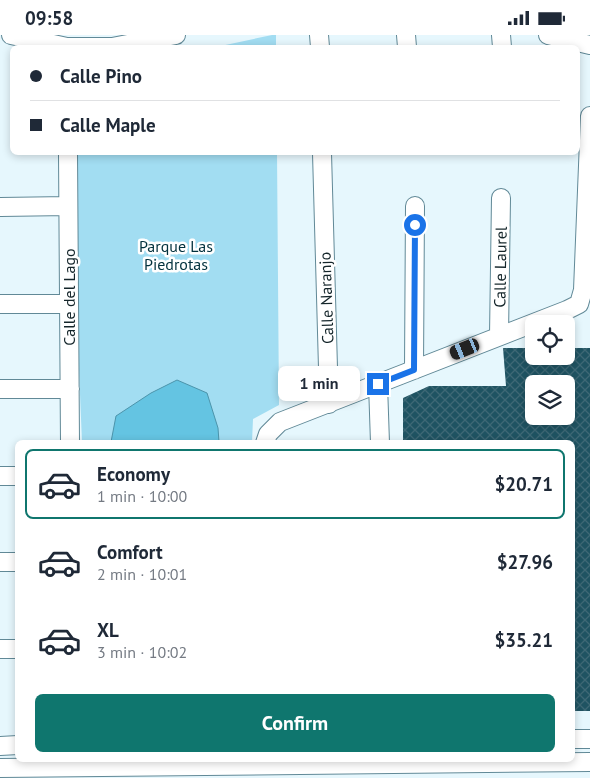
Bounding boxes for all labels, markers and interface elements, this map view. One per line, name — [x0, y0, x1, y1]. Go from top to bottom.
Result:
text: 09:58 — [25, 6, 73, 30]
text: Calle Pino — [60, 64, 142, 88]
text: Calle Maple — [60, 113, 156, 137]
route start — [404, 214, 426, 236]
street label: Calle Laurel — [489, 226, 511, 308]
park label: Parque Las Piedrotas — [139, 236, 213, 274]
street label: Calle del Lago — [59, 248, 79, 346]
street label: Calle Naranjo — [314, 252, 338, 344]
map controls — [525, 315, 575, 425]
button: locate — [525, 315, 575, 365]
car — [448, 336, 481, 362]
callout: 1 min — [278, 367, 360, 401]
text: 1 min — [299, 373, 339, 393]
route end — [367, 373, 389, 395]
button: layers — [525, 375, 575, 425]
icon: car — [37, 462, 82, 507]
text: Economy — [97, 462, 170, 486]
text: $20.71 — [494, 472, 553, 496]
text: 1 min · 10:00 — [97, 486, 187, 506]
icon: car — [37, 540, 82, 585]
text: Comfort — [97, 540, 163, 564]
text: $27.96 — [497, 550, 553, 574]
text: 2 min · 10:01 — [97, 564, 187, 584]
icon: car — [37, 618, 82, 663]
text: XL — [97, 618, 119, 642]
text: $35.21 — [494, 628, 553, 652]
text: 3 min · 10:02 — [97, 642, 187, 662]
button: Confirm — [35, 694, 555, 752]

